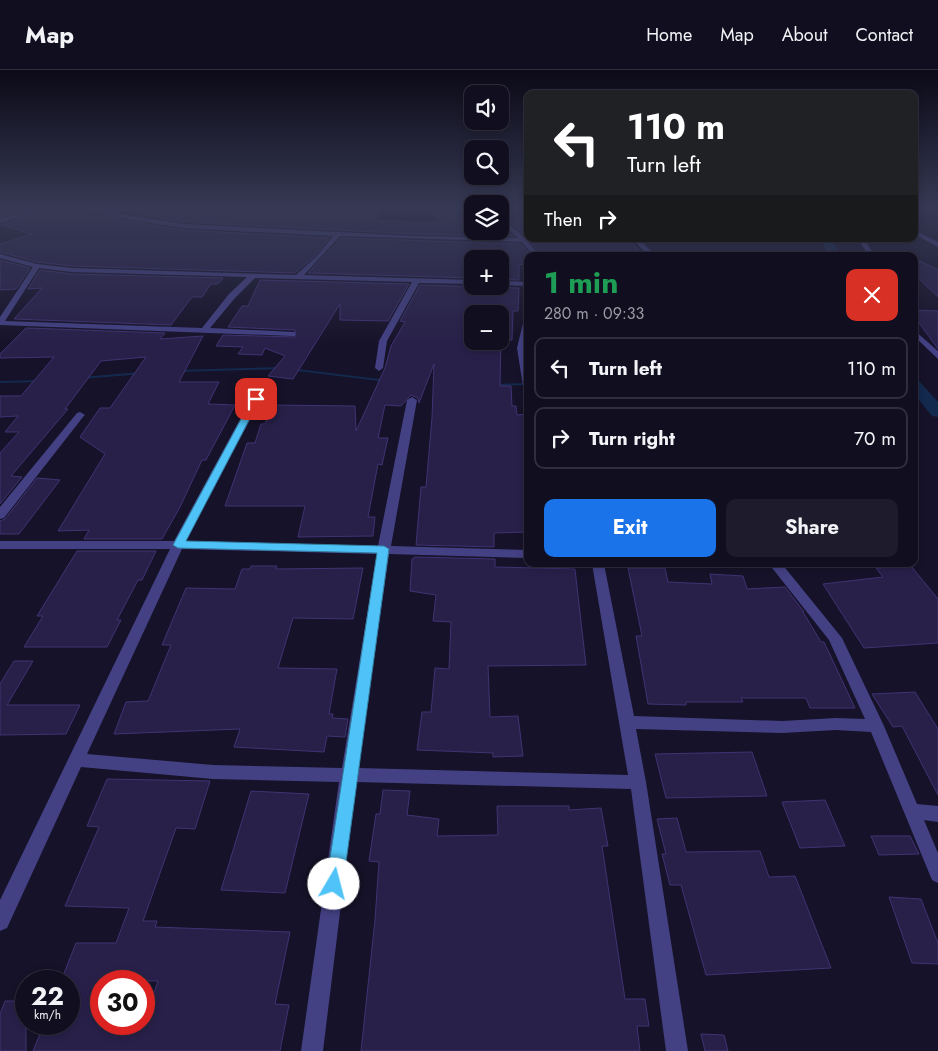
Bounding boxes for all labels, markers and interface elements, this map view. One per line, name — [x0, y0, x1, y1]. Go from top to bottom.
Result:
text: Map — [25, 17, 74, 52]
text: Home — [646, 22, 692, 48]
text: Map — [720, 22, 754, 48]
text: About — [782, 22, 827, 48]
text: Contact — [855, 22, 913, 48]
map controls — [464, 85, 509, 350]
button: sound — [464, 85, 509, 130]
text: 110 m — [627, 102, 725, 152]
icon: left — [544, 110, 609, 175]
button: search — [464, 140, 509, 185]
text: Turn left — [627, 148, 701, 180]
button: layers — [464, 195, 509, 240]
icon: right — [593, 205, 621, 233]
text: Then — [544, 206, 583, 233]
button: + — [464, 250, 509, 295]
text: 1 min — [544, 261, 618, 304]
button: close — [846, 269, 898, 321]
text: 280 m · 09:33 — [544, 302, 644, 325]
button: − — [464, 305, 509, 350]
icon: left — [546, 354, 574, 382]
text: Turn left — [589, 355, 662, 382]
text: 110 m — [847, 355, 896, 382]
pin — [235, 378, 277, 420]
icon: arrive — [242, 385, 270, 413]
icon: right — [546, 424, 574, 452]
text: Turn right — [589, 425, 675, 452]
text: 70 m — [854, 425, 896, 452]
button: Exit — [544, 499, 716, 557]
button: Share — [726, 499, 898, 557]
position arrow — [307, 857, 359, 909]
speed limit sign: 30 — [90, 970, 155, 1035]
text: 22 — [31, 978, 64, 1014]
text: km/h — [34, 1006, 61, 1024]

